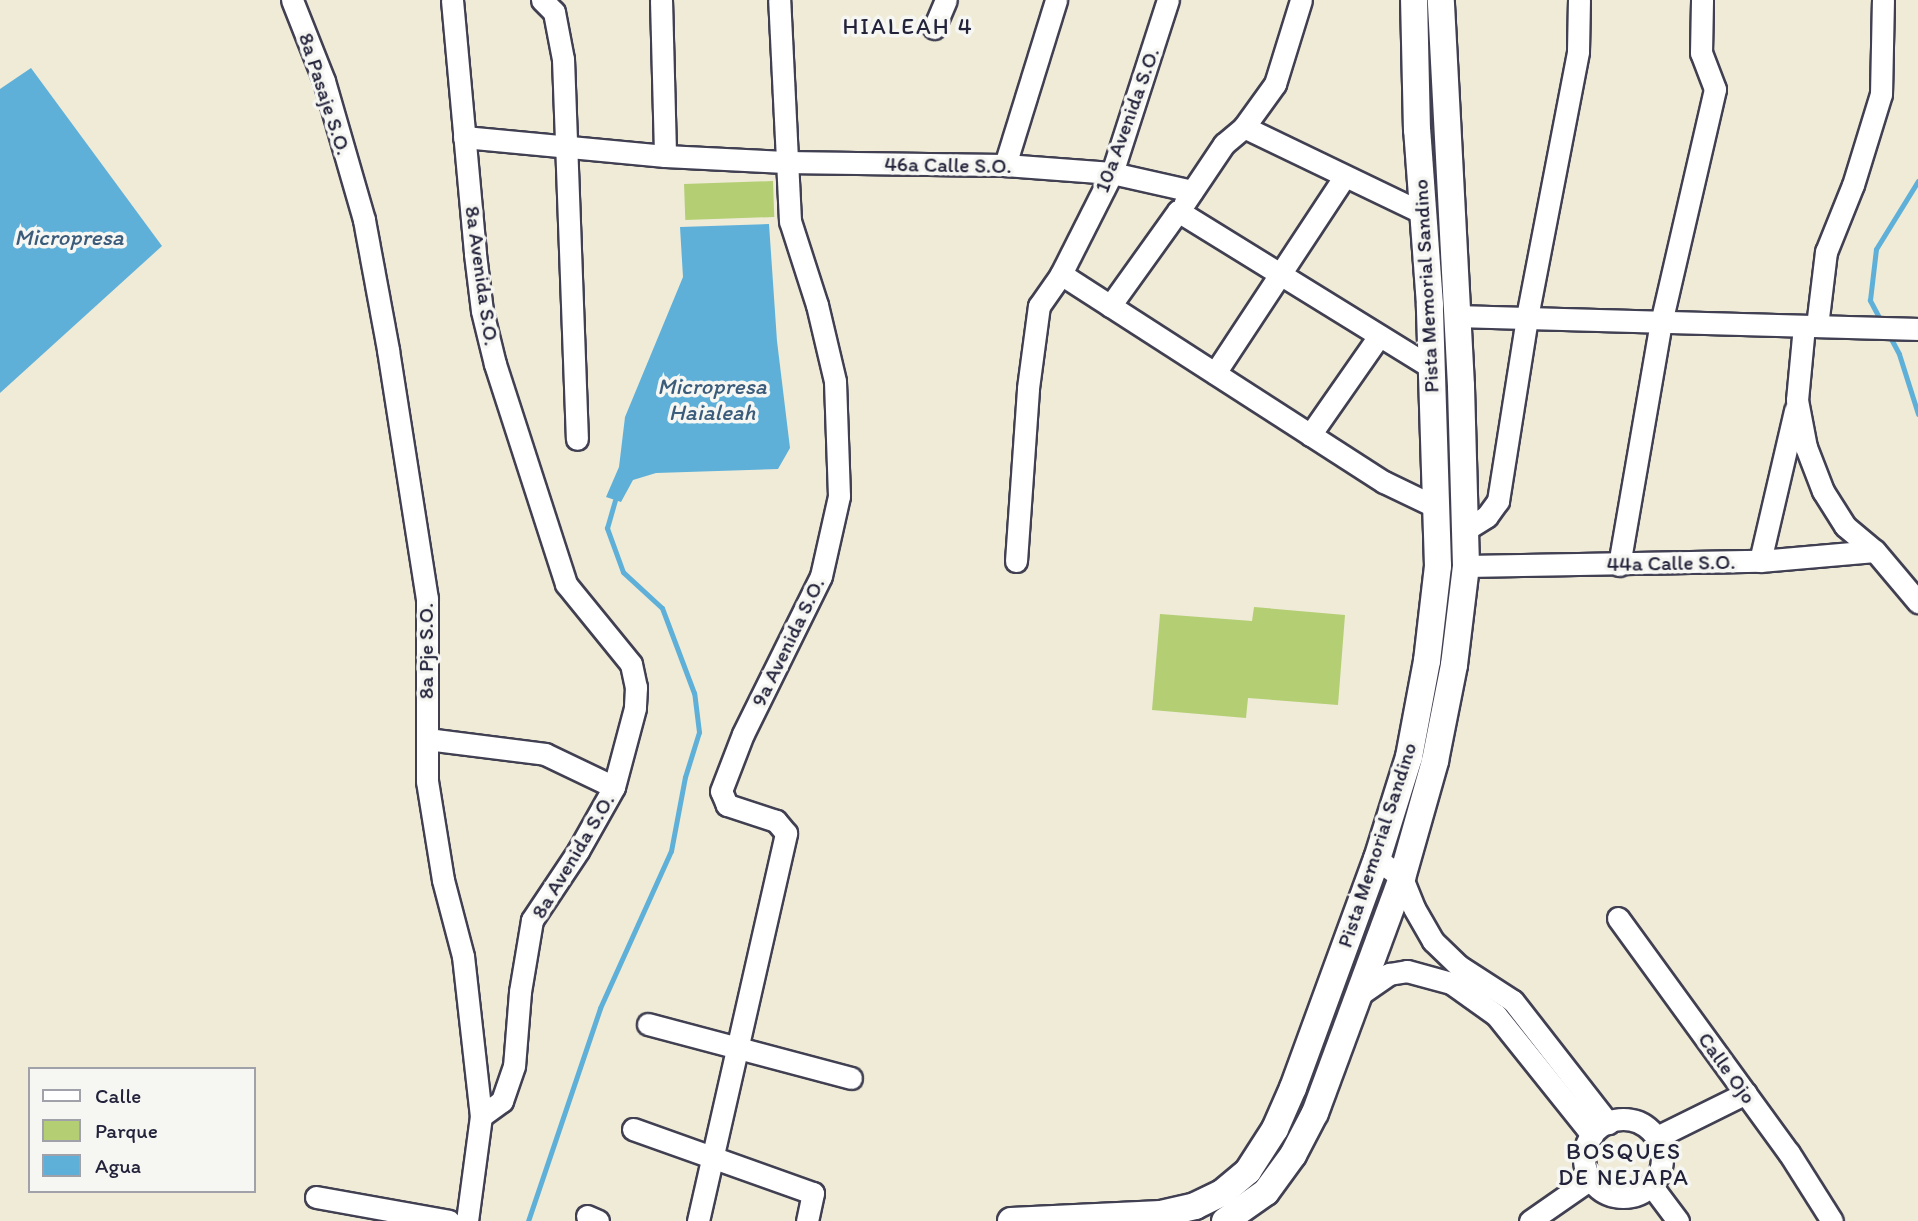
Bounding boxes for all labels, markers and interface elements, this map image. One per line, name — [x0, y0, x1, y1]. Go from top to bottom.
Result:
district label: HIALEAH 4 — [844, 12, 972, 40]
street label: 8a Pasaje S.O. — [293, 30, 357, 158]
street label: 10a Avenida S.O. — [1089, 44, 1165, 196]
street label: 46a Calle S.O. — [884, 151, 1012, 179]
street label: Pista Memorial Sandino — [1408, 179, 1444, 393]
street label: 8a Avenida S.O. — [460, 204, 504, 348]
water label: Micropresa — [14, 223, 124, 251]
water label: Micropresa Haialeah — [657, 372, 767, 426]
street label: 44a Calle S.O. — [1606, 549, 1736, 577]
street label: 9a Avenida S.O. — [746, 573, 830, 711]
street label: 8a Pje S.O. — [413, 603, 439, 699]
street label: Pista Memorial Sandino — [1332, 740, 1422, 950]
street label: 8a Avenida S.O. — [526, 789, 620, 923]
street label: Calle Ojo — [1693, 1027, 1761, 1109]
legend — [28, 1067, 256, 1193]
text: Calle — [95, 1083, 141, 1108]
text: Parque — [95, 1118, 158, 1143]
district label: BOSQUES DE NEJAPA — [1559, 1137, 1689, 1191]
text: Agua — [95, 1153, 141, 1178]

